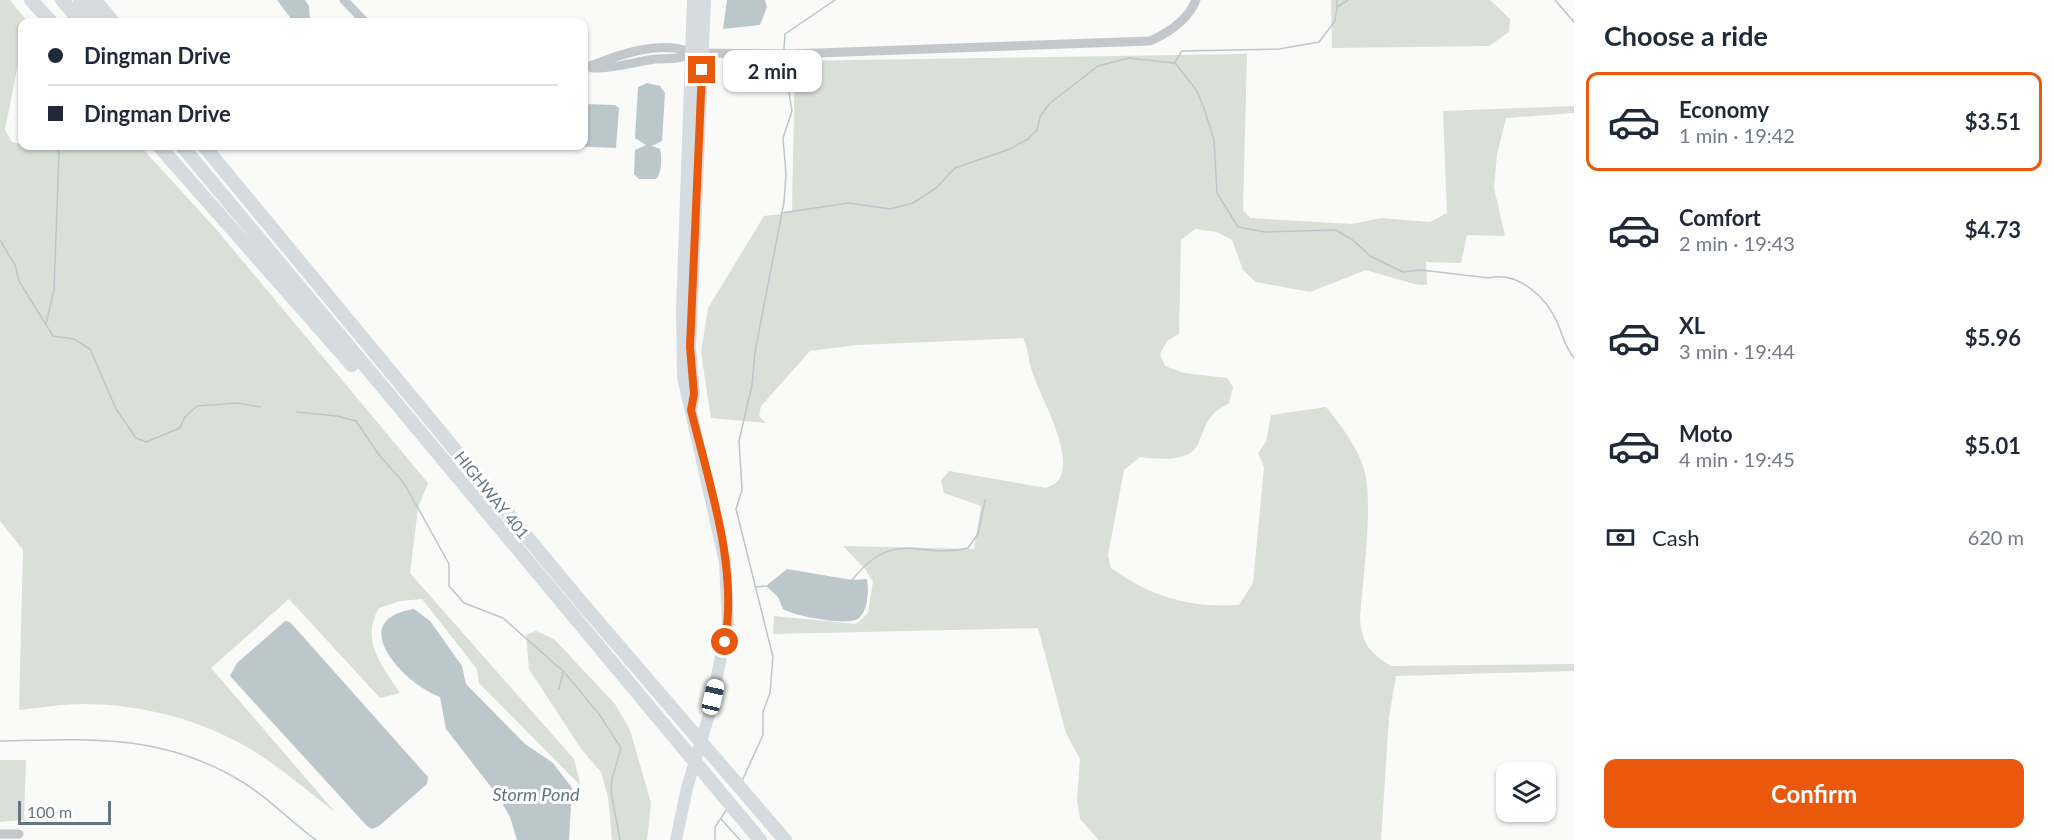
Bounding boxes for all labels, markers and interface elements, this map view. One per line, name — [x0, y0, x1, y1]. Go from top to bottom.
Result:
text: Choose a ride — [1604, 19, 1768, 52]
text: Dingman Drive — [84, 42, 231, 69]
callout: 2 min — [723, 49, 822, 91]
route end — [688, 56, 715, 83]
text: 2 min — [748, 59, 797, 83]
icon: car — [1607, 95, 1661, 149]
text: Economy — [1679, 96, 1769, 123]
text: Dingman Drive — [84, 100, 231, 127]
text: $3.51 — [1965, 108, 2021, 135]
text: 1 min · 19:42 — [1679, 123, 1795, 147]
icon: car — [1607, 203, 1661, 257]
text: Comfort — [1679, 204, 1761, 231]
text: $4.73 — [1965, 216, 2021, 243]
text: 2 min · 19:43 — [1679, 231, 1795, 255]
icon: car — [1607, 311, 1661, 365]
text: XL — [1679, 312, 1705, 339]
text: $5.96 — [1965, 324, 2021, 351]
text: 3 min · 19:44 — [1679, 339, 1795, 363]
icon: car — [1607, 419, 1661, 473]
text: Moto — [1679, 420, 1733, 447]
text: $5.01 — [1965, 432, 2021, 459]
street label: HIGHWAY 401 — [451, 447, 534, 542]
text: 4 min · 19:45 — [1679, 447, 1795, 471]
icon: cash — [1604, 521, 1637, 554]
text: Cash — [1652, 524, 1699, 551]
text: 620 m — [1968, 525, 2024, 549]
route start — [711, 628, 738, 655]
car — [700, 677, 726, 717]
button: Confirm — [1604, 759, 2024, 828]
map controls — [1496, 762, 1556, 822]
button: layers — [1496, 762, 1556, 822]
water label: Storm Pond — [493, 783, 580, 805]
scale bar — [18, 798, 111, 826]
text: 100 m — [27, 802, 72, 821]

